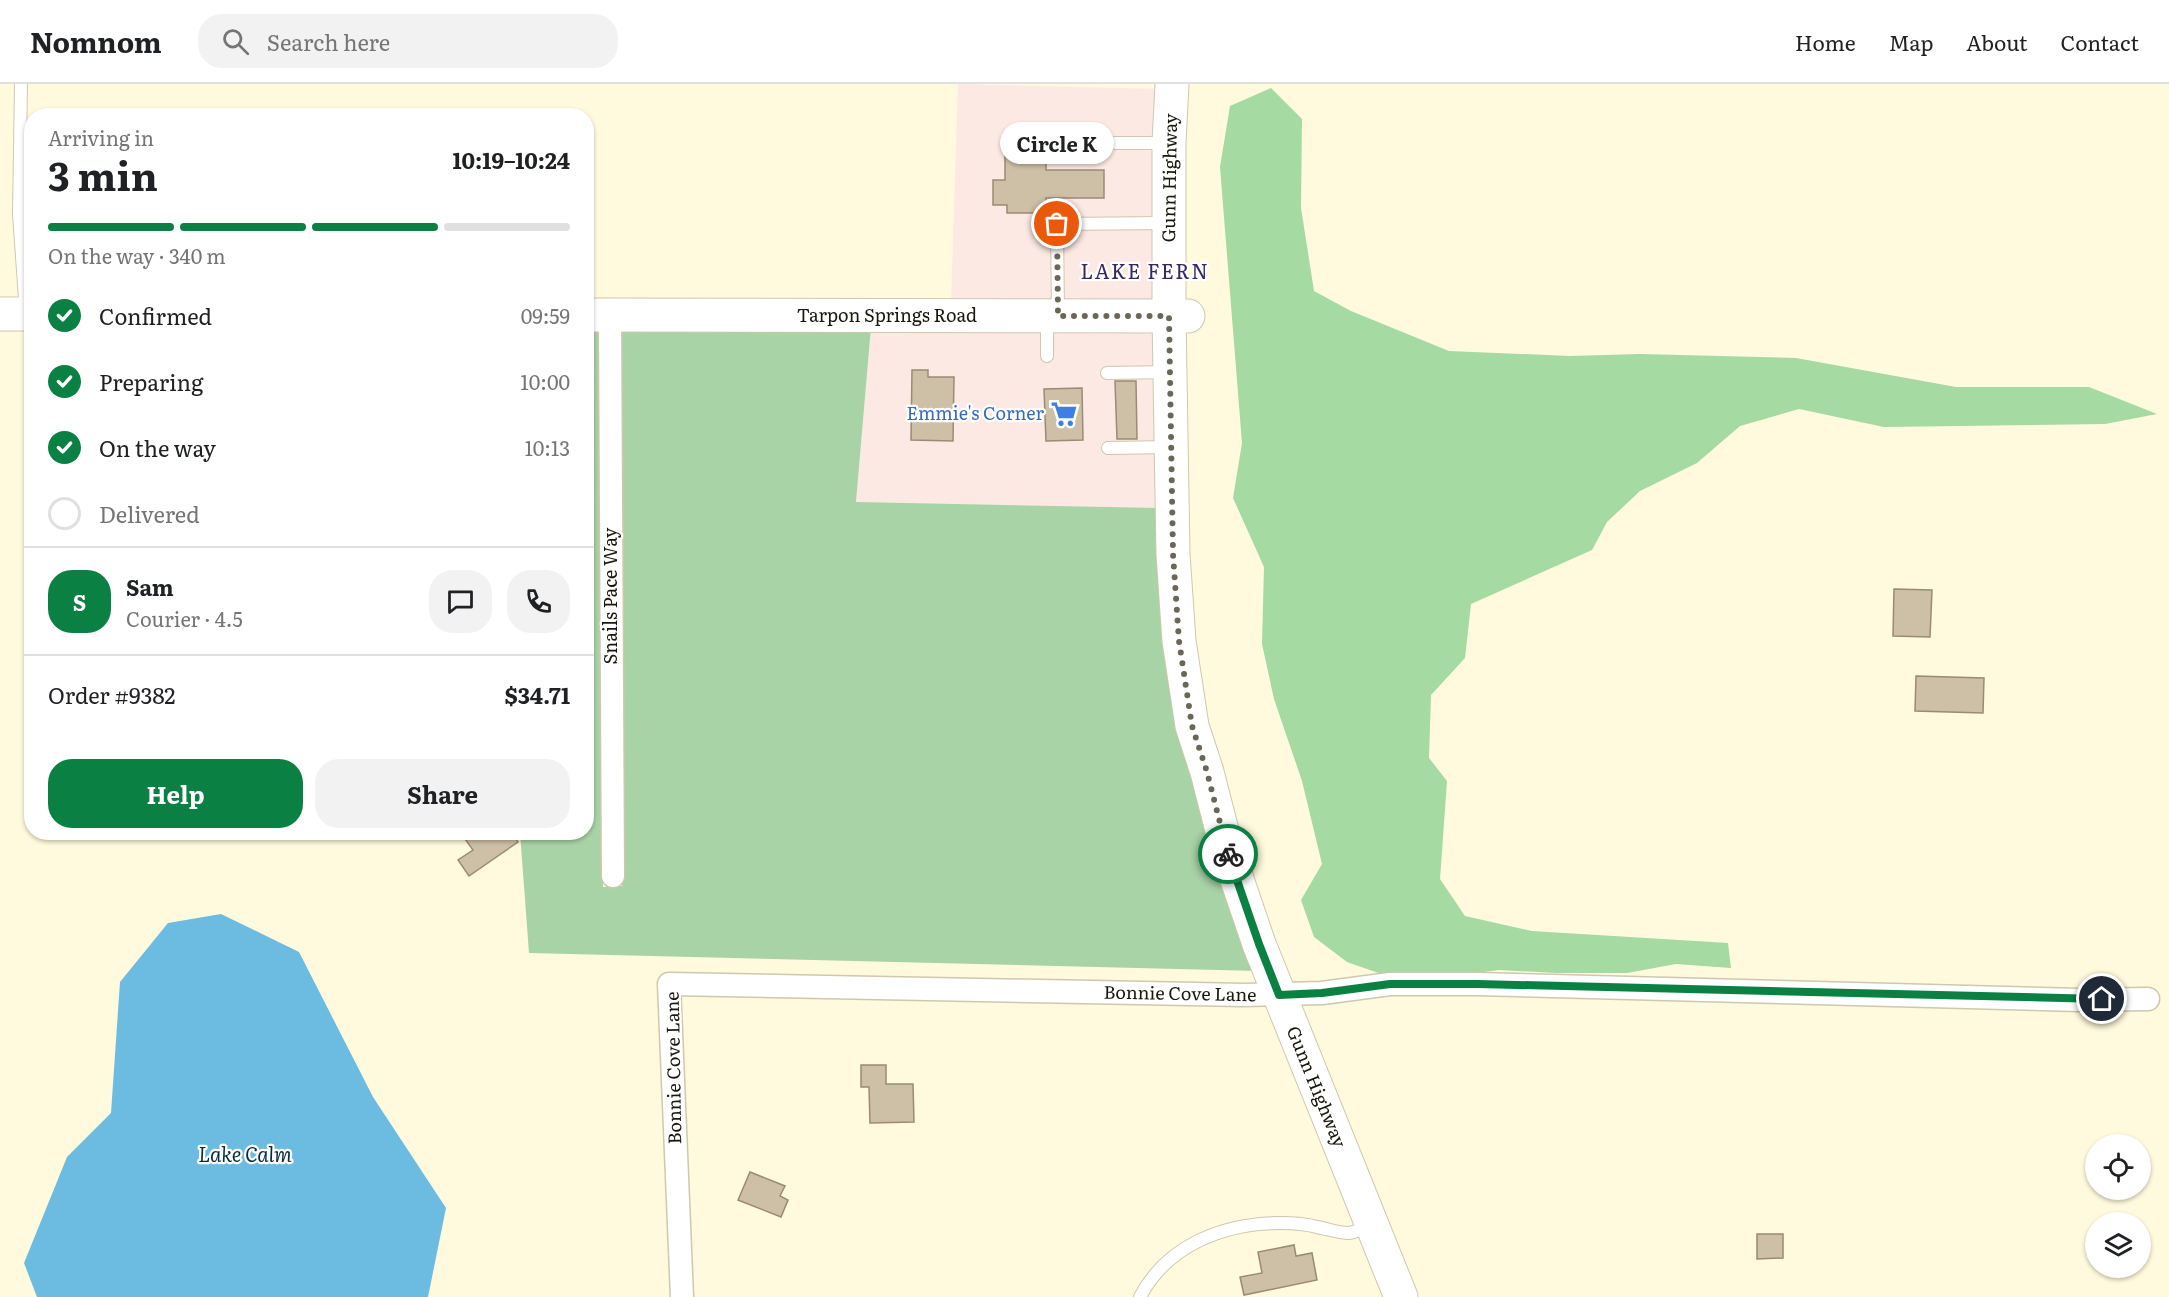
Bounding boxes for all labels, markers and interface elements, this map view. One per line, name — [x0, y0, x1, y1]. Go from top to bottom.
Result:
search box — [198, 14, 618, 68]
text: Nomnom — [30, 20, 162, 62]
icon: search — [219, 25, 252, 58]
text: Search here — [267, 25, 390, 58]
text: Home — [1795, 26, 1856, 57]
text: Map — [1889, 26, 1933, 57]
text: About — [1966, 26, 2028, 57]
text: Contact — [2061, 26, 2139, 57]
street label: Gunn Highway — [1154, 113, 1183, 243]
text: Arriving in — [48, 122, 154, 152]
callout: Circle K — [1000, 122, 1114, 164]
text: Circle K — [1016, 128, 1098, 158]
text: 10:19–10:24 — [452, 143, 570, 176]
text: 3 min — [48, 145, 158, 203]
pin — [1031, 198, 1082, 249]
icon: bag — [1040, 207, 1073, 240]
text: On the way · 340 m — [48, 240, 226, 270]
district label: LAKE FERN — [1081, 255, 1210, 285]
icon: check — [48, 299, 81, 332]
text: Confirmed — [99, 299, 212, 332]
text: 09:59 — [521, 300, 570, 330]
street label: Tarpon Springs Road — [797, 301, 977, 328]
icon: check — [48, 365, 81, 398]
text: Preparing — [99, 365, 203, 398]
text: 10:00 — [521, 366, 570, 396]
place label: Emmie's Corner — [907, 399, 1044, 426]
supermarket icon: Emmie's Corner — [1049, 399, 1079, 429]
icon: check — [48, 431, 81, 464]
text: On the way — [99, 431, 216, 464]
text: 10:13 — [525, 432, 570, 462]
text: Delivered — [99, 497, 200, 530]
street label: Snails Pace Way — [596, 527, 623, 664]
text: Sam — [126, 570, 174, 603]
button: chat — [429, 570, 492, 633]
button: phone — [507, 570, 570, 633]
text: S — [73, 585, 86, 618]
text: Courier · 4.5 — [126, 603, 243, 633]
text: Order #9382 — [48, 678, 175, 711]
text: $34.71 — [505, 678, 570, 711]
button: Help — [48, 759, 303, 828]
button: Share — [315, 759, 570, 828]
courier — [1198, 824, 1258, 884]
icon: bike — [1212, 838, 1245, 871]
pin — [2076, 973, 2127, 1024]
street label: Bonnie Cove Lane — [1103, 978, 1257, 1007]
icon: home — [2085, 982, 2118, 1015]
street label: Bonnie Cove Lane — [658, 991, 687, 1145]
street label: Gunn Highway — [1281, 1022, 1354, 1152]
map controls — [2085, 1134, 2151, 1278]
button: locate — [2085, 1134, 2151, 1200]
water label: Lake Calm — [198, 1138, 292, 1168]
button: layers — [2085, 1212, 2151, 1278]

